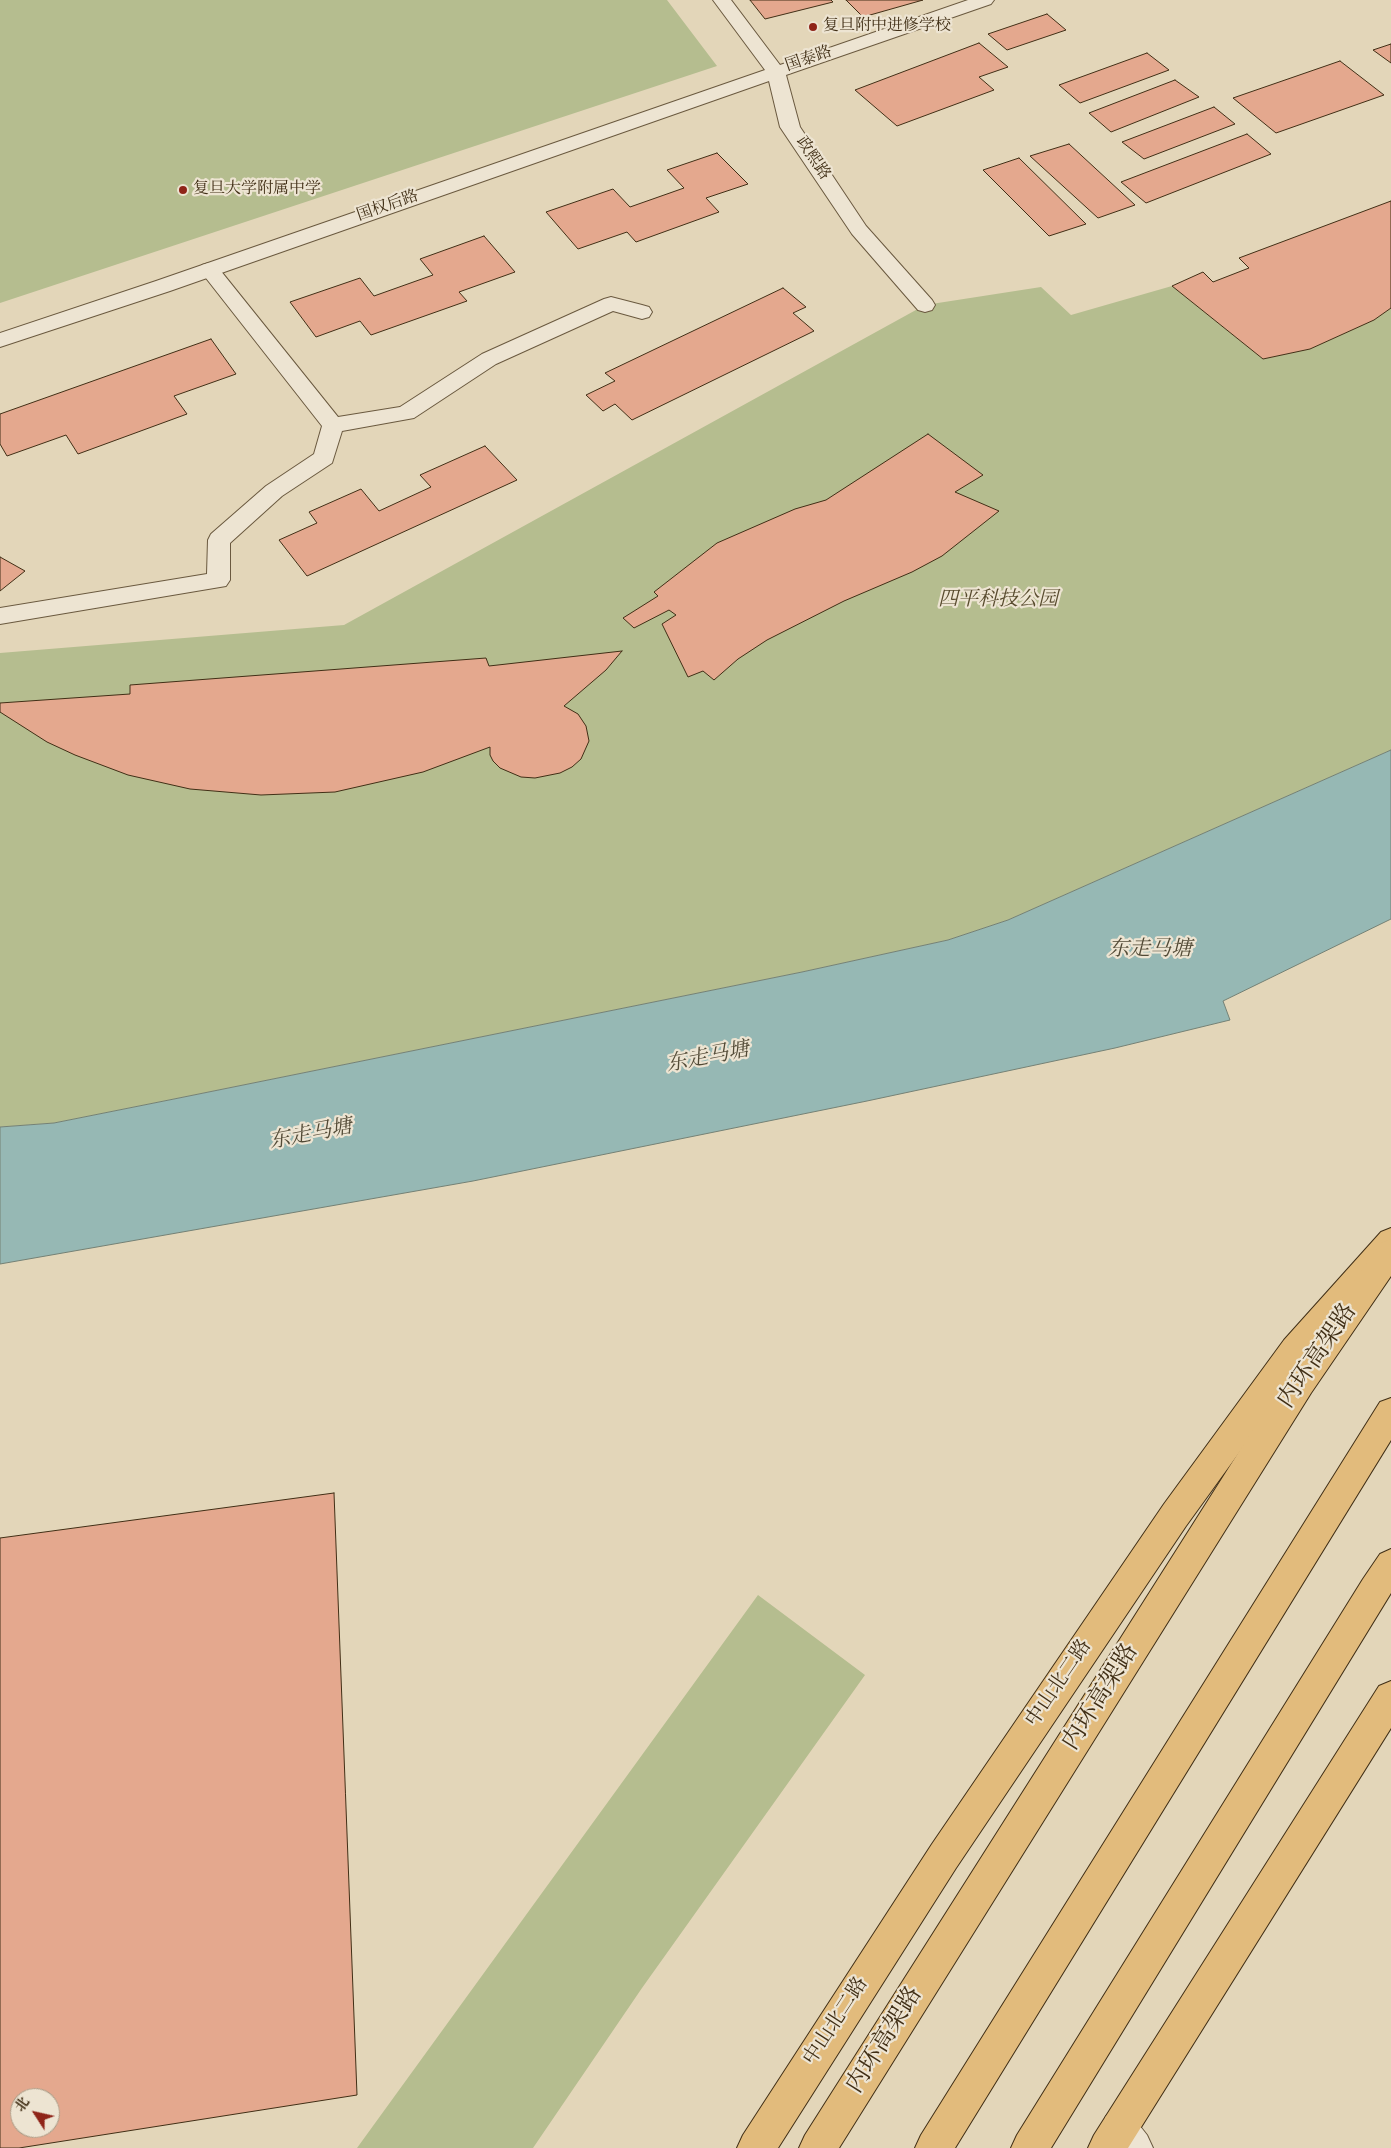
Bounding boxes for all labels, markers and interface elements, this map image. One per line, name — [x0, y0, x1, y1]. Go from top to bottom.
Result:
place label: 复旦附中进修学校 — [823, 17, 951, 37]
marker: 复旦附中进修学校 — [807, 21, 819, 33]
street label: 国泰路 — [783, 43, 835, 77]
street label: 政熙路 — [791, 134, 833, 184]
place label: 复旦大学附属中学 — [193, 180, 321, 200]
marker: 复旦大学附属中学 — [177, 184, 189, 196]
street label: 国权后路 — [355, 188, 421, 226]
park label: 四平科技公园 — [938, 589, 1058, 613]
water label: 东走马塘 — [1108, 938, 1192, 964]
water label: 东走马塘 — [664, 1039, 752, 1079]
water label: 东走马塘 — [267, 1116, 355, 1156]
street label: 内环高架路 — [1274, 1299, 1364, 1415]
street label: 中山北二路 — [1022, 1636, 1098, 1732]
street label: 内环高架路 — [1058, 1639, 1146, 1757]
street label: 中山北二路 — [800, 1974, 874, 2070]
street label: 内环高架路 — [842, 1982, 930, 2100]
north arrow — [10, 2088, 60, 2138]
text: 北 — [11, 2094, 35, 2116]

